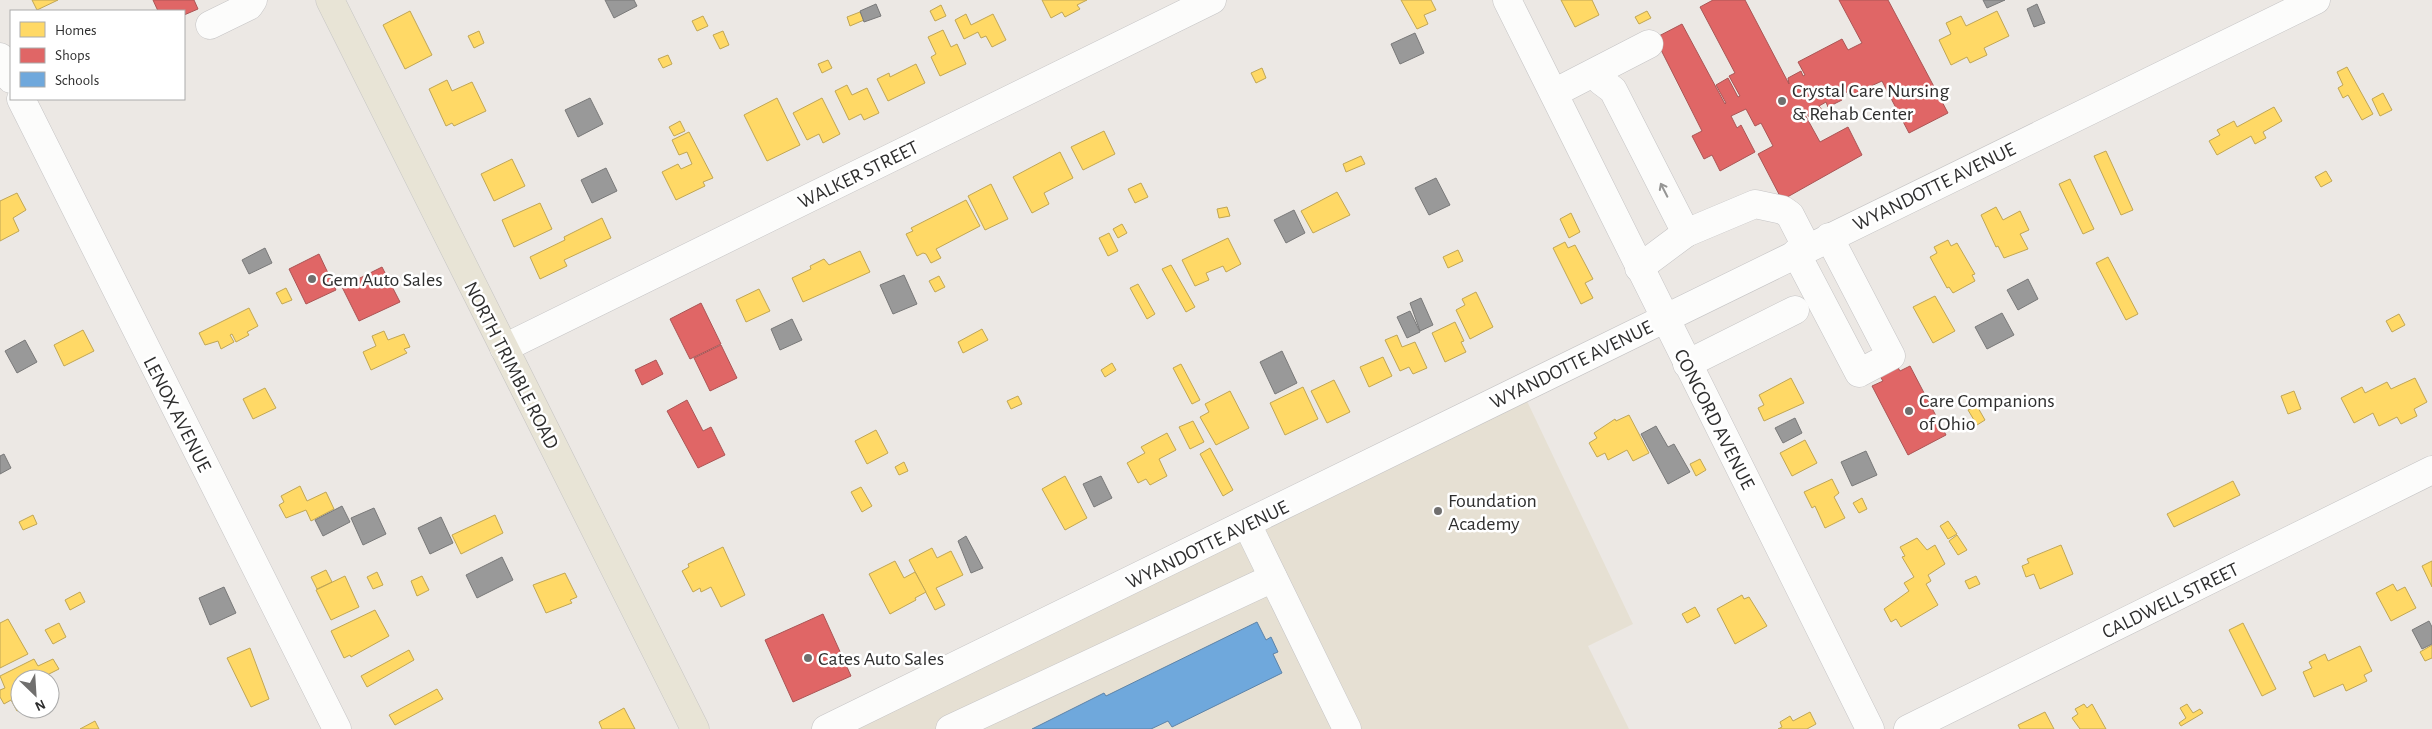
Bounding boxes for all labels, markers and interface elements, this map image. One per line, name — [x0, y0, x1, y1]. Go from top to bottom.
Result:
legend — [10, 10, 185, 100]
text: Homes — [55, 23, 97, 38]
text: Shops — [55, 48, 90, 63]
text: Schools — [55, 73, 99, 88]
place label: Crystal Care Nursing & Rehab Center — [1792, 81, 1949, 124]
marker: Crystal Care Nursing & Rehab Center — [1776, 95, 1788, 107]
street label: WALKER STREET — [795, 137, 922, 213]
street label: WYANDOTTE AVENUE — [1850, 139, 2019, 235]
one-way arrow — [1659, 183, 1668, 198]
place label: Gem Auto Sales — [322, 270, 443, 290]
marker: Gem Auto Sales — [306, 273, 318, 285]
street label: NORTH TRIMBLE ROAD — [460, 278, 562, 452]
street label: WYANDOTTE AVENUE — [1487, 317, 1656, 413]
street label: CONCORD AVENUE — [1670, 346, 1758, 493]
street label: LENOX AVENUE — [139, 354, 215, 476]
place label: Care Companions of Ohio — [1919, 391, 2055, 434]
marker: Care Companions of Ohio — [1903, 405, 1915, 417]
place label: Foundation Academy — [1448, 491, 1537, 534]
street label: WYANDOTTE AVENUE — [1123, 497, 1292, 593]
marker: Foundation Academy — [1432, 505, 1444, 517]
street label: CALDWELL STREET — [2099, 559, 2242, 643]
place label: Cates Auto Sales — [818, 649, 944, 669]
marker: Cates Auto Sales — [802, 652, 814, 664]
north arrow — [10, 669, 60, 719]
text: N — [33, 696, 47, 713]

